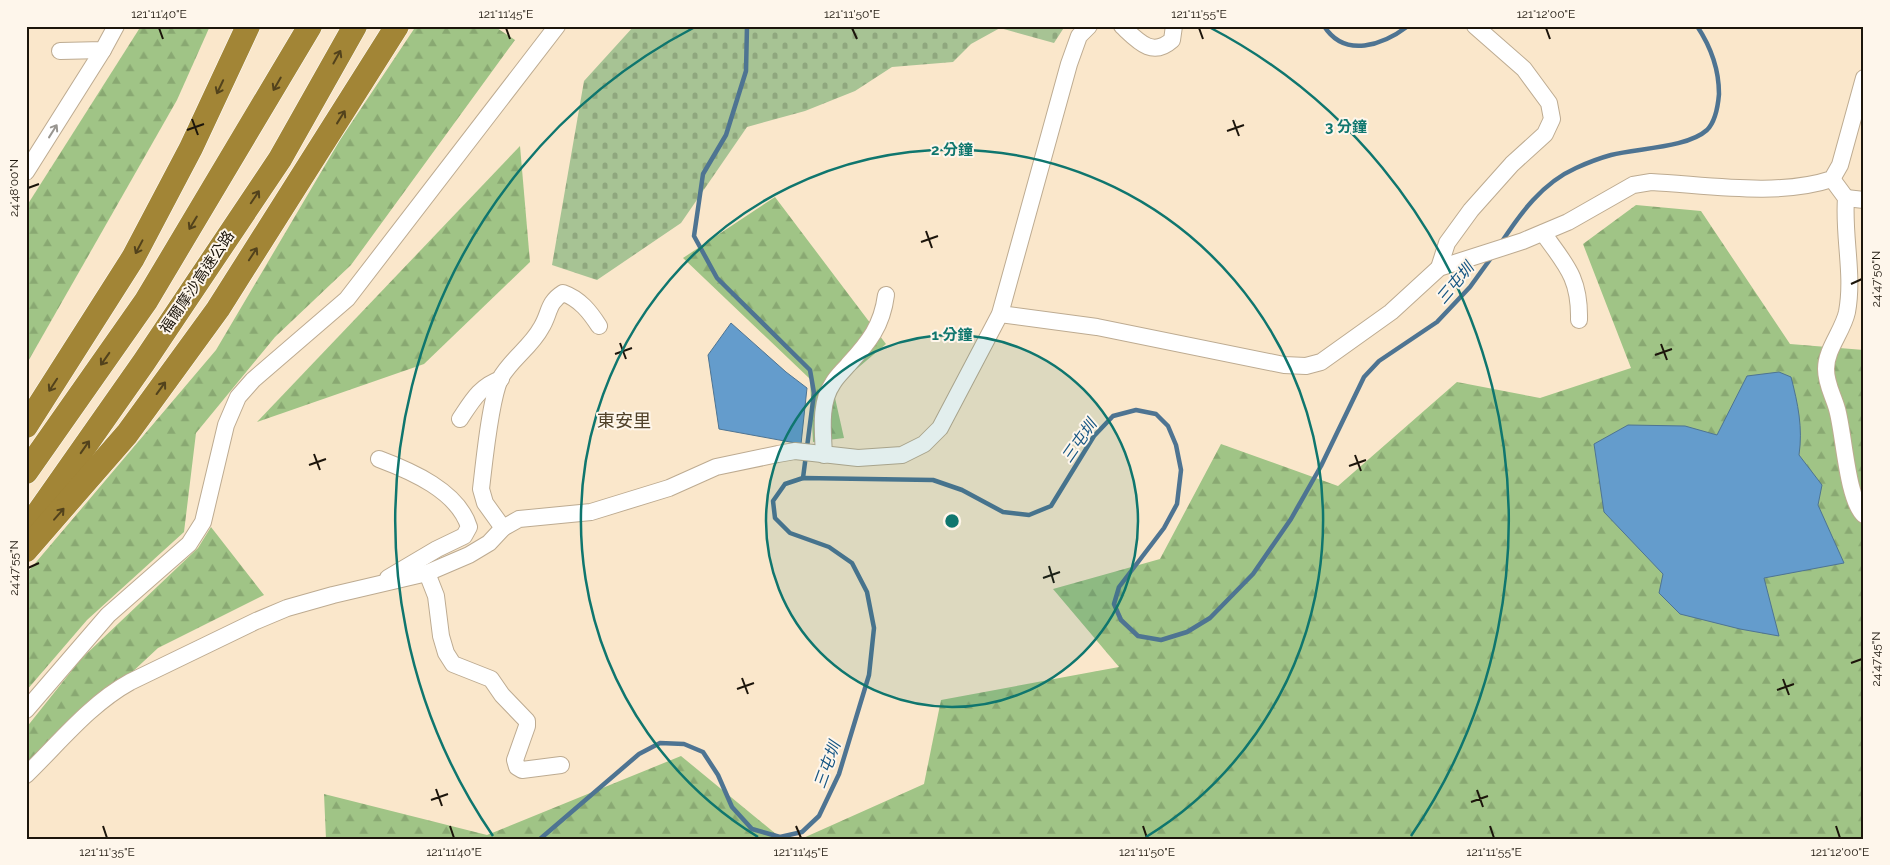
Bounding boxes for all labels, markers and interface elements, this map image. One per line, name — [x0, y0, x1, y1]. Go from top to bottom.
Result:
text: 121°11'40"E — [131, 7, 187, 21]
text: 121°11'45"E — [479, 7, 533, 21]
text: 121°11'50"E — [824, 7, 880, 21]
text: 121°11'55"E — [1171, 7, 1227, 21]
text: 121°12'00"E — [1517, 7, 1575, 21]
one-way arrow — [333, 50, 343, 65]
one-way arrow — [271, 76, 281, 90]
one-way arrow — [215, 79, 225, 94]
one-way arrow — [336, 111, 346, 125]
text: 3 分鐘 — [1325, 118, 1367, 136]
one-way arrow — [48, 125, 58, 139]
text: 2 分鐘 — [931, 141, 973, 159]
text: 24°48'00"N — [7, 159, 21, 217]
one-way arrow — [250, 190, 260, 204]
one-way arrow — [188, 216, 198, 230]
street label: 福爾摩沙高速公路 — [156, 227, 238, 337]
one-way arrow — [134, 239, 143, 254]
one-way arrow — [248, 247, 258, 261]
text: 24°47'50"N — [1869, 251, 1883, 307]
water label: 三屯圳 — [1432, 257, 1479, 307]
text: 1 分鐘 — [931, 326, 973, 344]
one-way arrow — [100, 352, 110, 366]
one-way arrow — [48, 378, 58, 392]
one-way arrow — [156, 381, 166, 395]
district label: 東安里 — [597, 410, 651, 431]
water label: 三屯圳 — [1057, 414, 1102, 466]
one-way arrow — [80, 440, 90, 454]
one-way arrow — [53, 508, 64, 521]
centre of rings — [943, 512, 961, 530]
text: 24°47'55"N — [7, 540, 21, 596]
text: 24°47'45"N — [1869, 631, 1883, 687]
water label: 三屯圳 — [810, 737, 845, 791]
text: 121°11'35"E — [79, 845, 135, 859]
text: 121°11'40"E — [426, 845, 482, 859]
text: 121°11'45"E — [774, 845, 828, 859]
text: 121°11'50"E — [1119, 845, 1175, 859]
text: 121°11'55"E — [1466, 845, 1522, 859]
text: 121°12'00"E — [1811, 845, 1869, 859]

